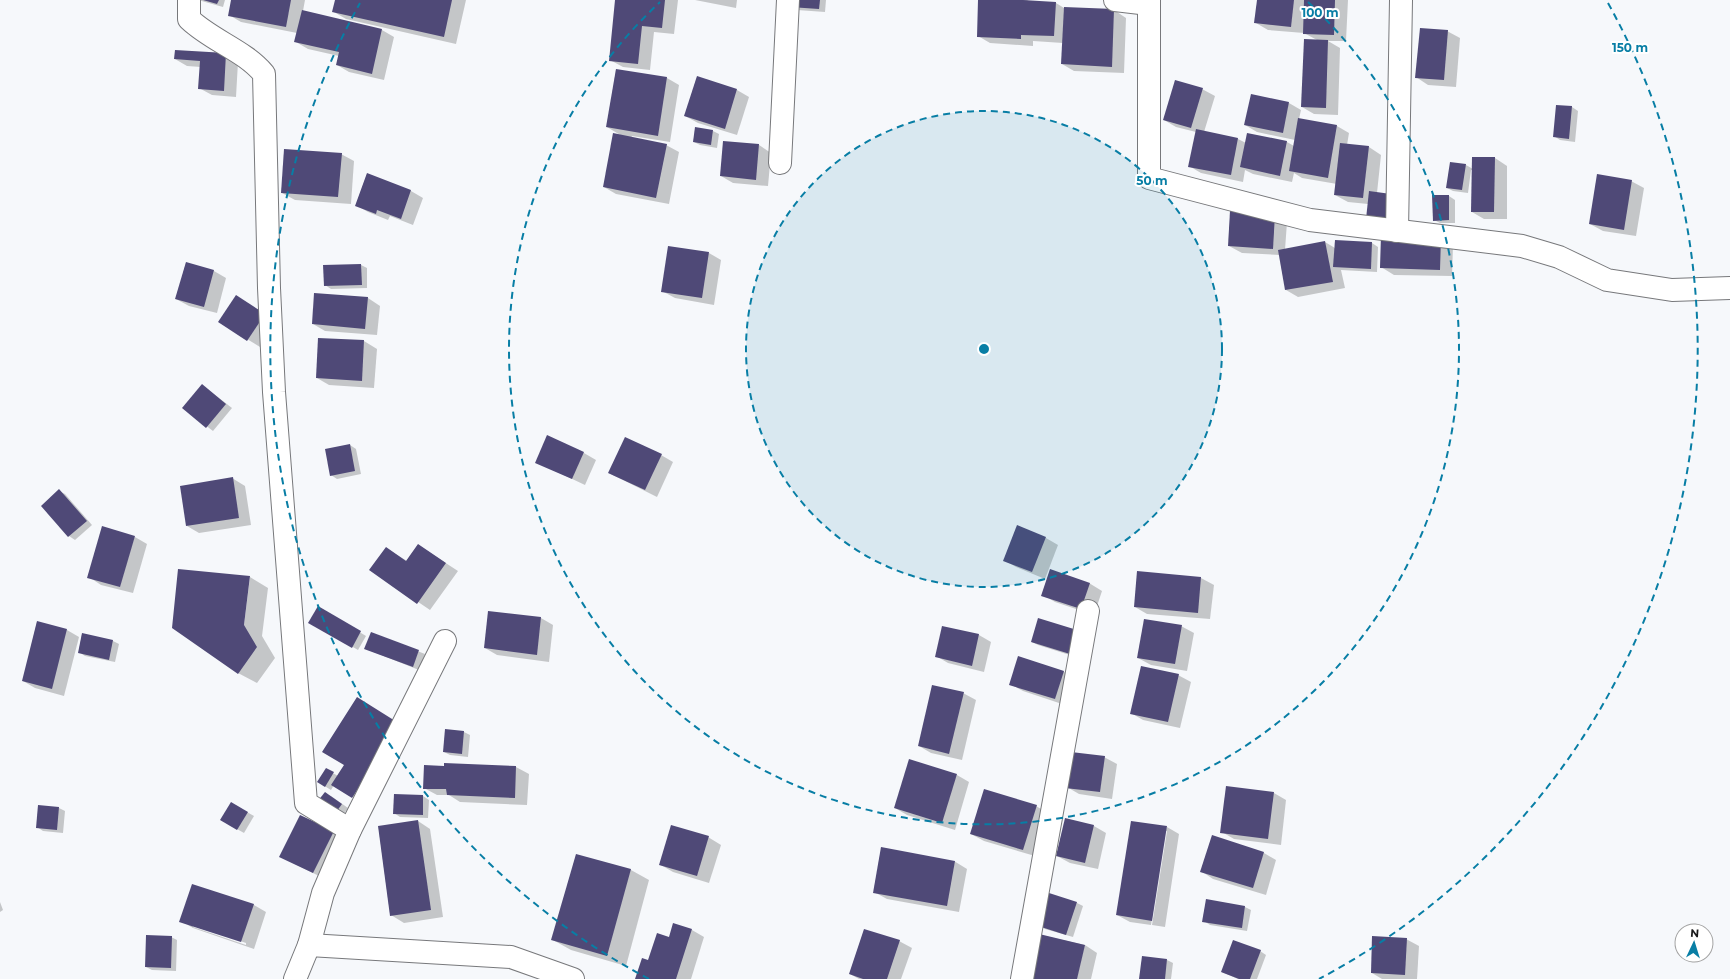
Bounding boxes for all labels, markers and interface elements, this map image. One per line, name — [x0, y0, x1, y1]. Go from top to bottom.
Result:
text: 100 m — [1302, 5, 1338, 20]
text: 150 m — [1612, 40, 1648, 55]
text: 50 m — [1136, 173, 1168, 188]
centre of rings — [977, 342, 991, 356]
north arrow — [1674, 923, 1714, 963]
text: N — [1690, 926, 1700, 940]

